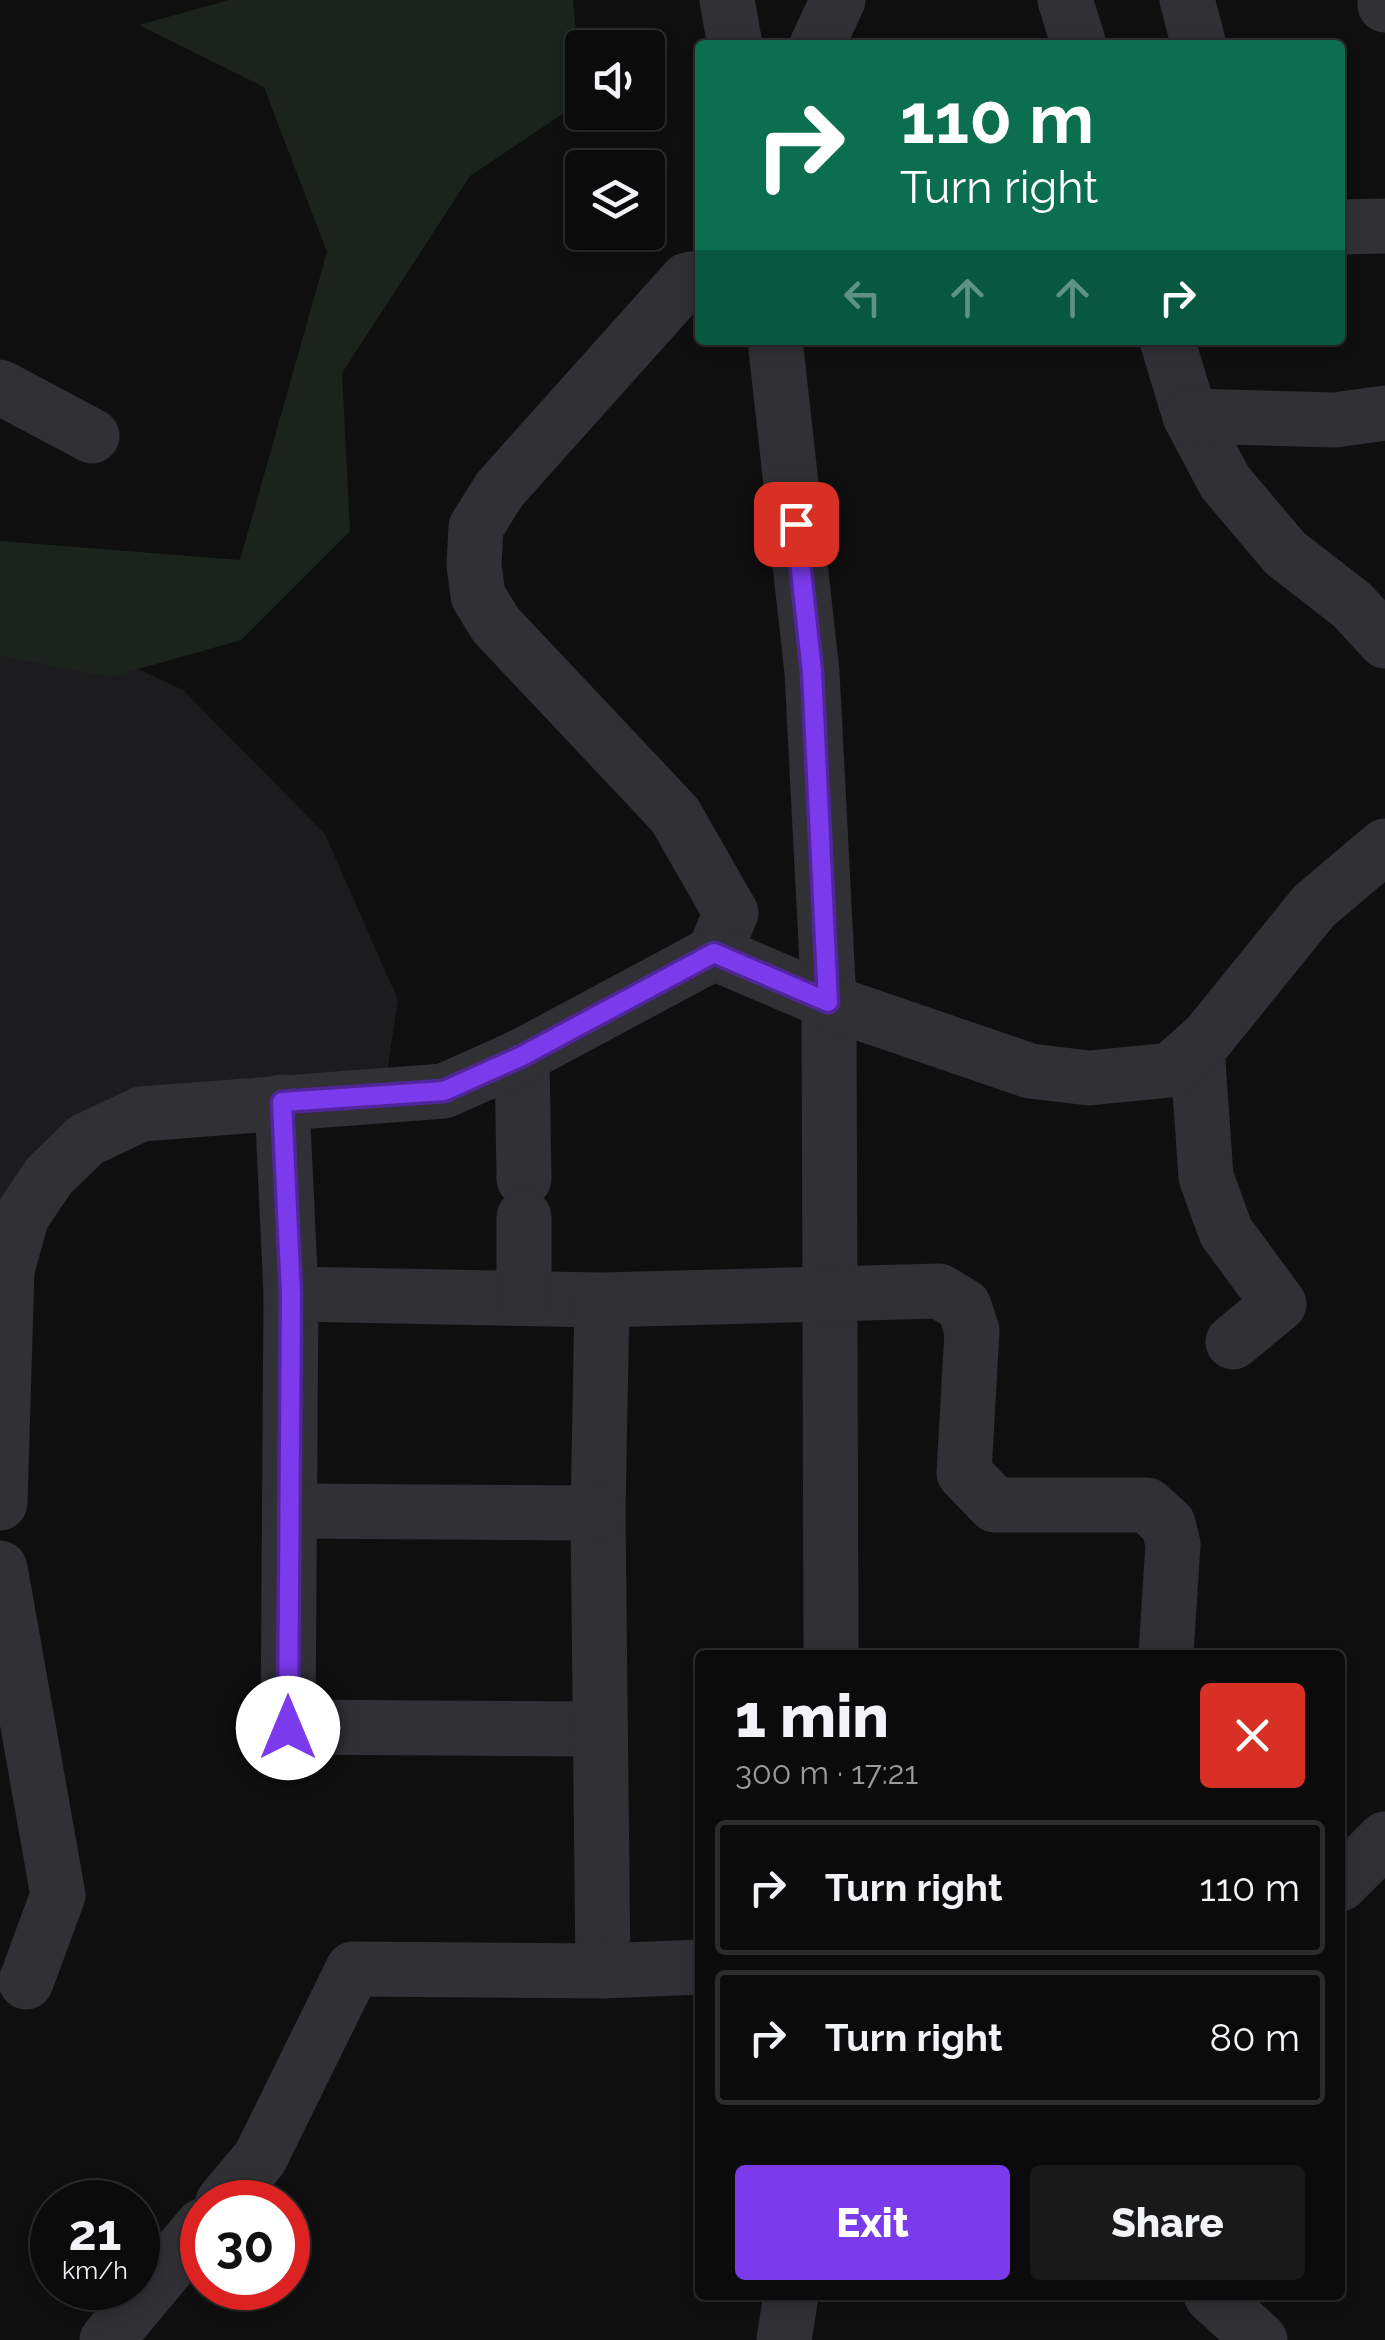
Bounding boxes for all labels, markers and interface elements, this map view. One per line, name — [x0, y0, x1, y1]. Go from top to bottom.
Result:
map controls — [565, 30, 665, 250]
button: sound — [565, 30, 665, 130]
text: 110 m — [900, 77, 1094, 159]
icon: right — [735, 80, 865, 210]
button: layers — [565, 150, 665, 250]
text: Turn right — [900, 161, 1098, 214]
icon: left — [835, 270, 890, 325]
icon: ahead — [940, 270, 995, 325]
icon: ahead — [1045, 270, 1100, 325]
icon: right — [1150, 270, 1205, 325]
pin — [754, 482, 839, 567]
icon: arrive — [769, 497, 824, 552]
position arrow — [236, 1676, 340, 1780]
text: 1 min — [735, 1681, 889, 1751]
button: close — [1200, 1683, 1305, 1788]
text: 300 m · 17:21 — [735, 1754, 918, 1791]
icon: right — [740, 1860, 795, 1915]
text: Turn right — [825, 1865, 1002, 1910]
text: 110 m — [1200, 1865, 1300, 1910]
icon: right — [740, 2010, 795, 2065]
text: Turn right — [825, 2015, 1002, 2060]
text: 80 m — [1210, 2015, 1300, 2060]
button: Exit — [735, 2165, 1010, 2280]
button: Share — [1030, 2165, 1305, 2280]
speed limit sign: 30 — [180, 2180, 310, 2310]
text: 21 — [69, 2203, 121, 2262]
text: km/h — [62, 2255, 128, 2285]

